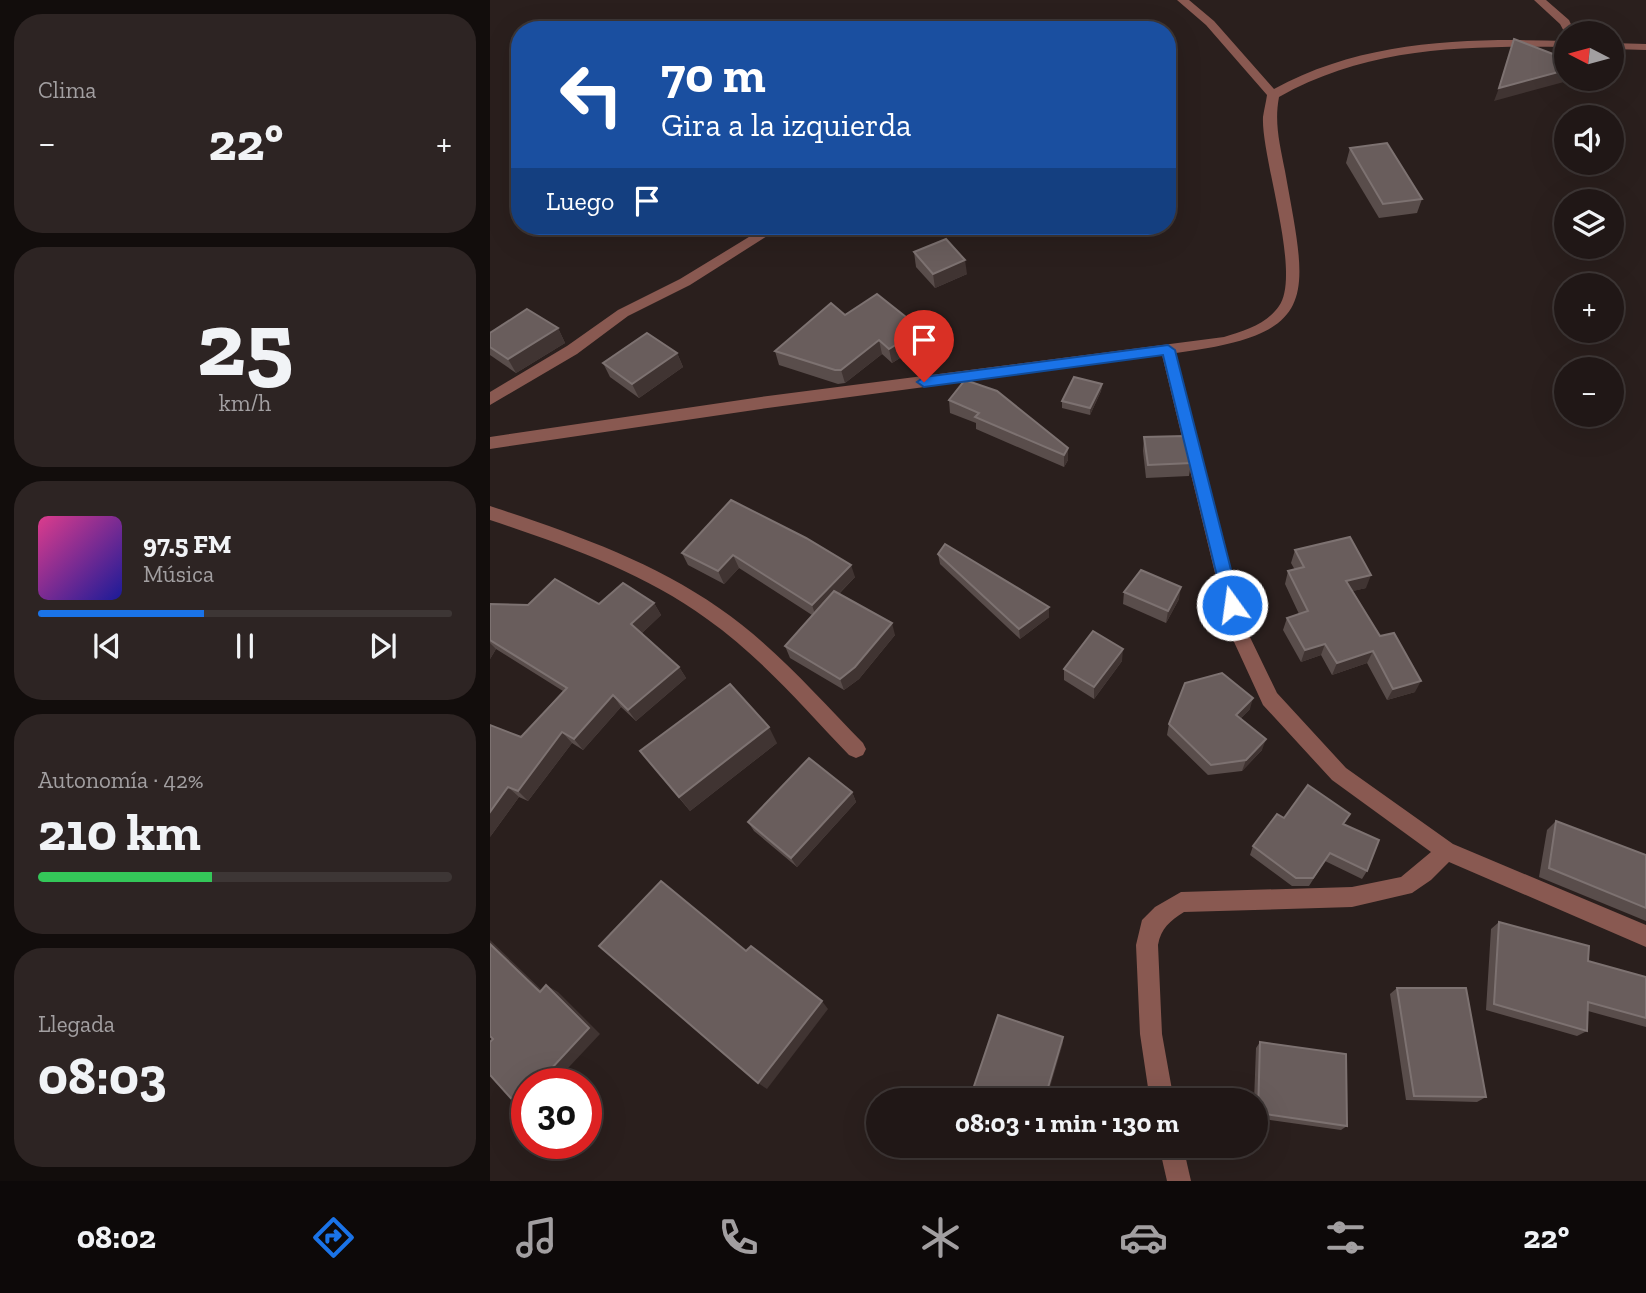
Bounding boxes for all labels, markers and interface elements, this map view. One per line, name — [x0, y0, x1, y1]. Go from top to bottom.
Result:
north arrow — [1554, 21, 1624, 91]
map controls — [1554, 21, 1624, 427]
text: 70 m — [661, 46, 766, 105]
icon: left — [546, 49, 637, 140]
text: Clima — [38, 76, 96, 104]
button: sound — [1554, 105, 1624, 175]
text: Gira a la izquierda — [661, 106, 912, 144]
text: 22° — [209, 111, 283, 173]
text: − — [38, 120, 56, 166]
text: + — [436, 120, 452, 166]
icon: arrive — [628, 182, 666, 220]
text: Luego — [546, 185, 614, 217]
button: layers — [1554, 189, 1624, 259]
button: + — [1554, 273, 1624, 343]
text: 25 — [197, 289, 293, 398]
pin — [894, 310, 954, 382]
icon: arrive — [905, 321, 943, 359]
button: − — [1554, 357, 1624, 427]
text: km/h — [219, 389, 271, 417]
text: 97.5 FM — [143, 528, 231, 560]
text: Música — [143, 560, 214, 588]
position arrow — [1195, 568, 1269, 642]
icon: previous — [88, 627, 126, 665]
icon: pause — [226, 627, 264, 665]
icon: next — [364, 627, 402, 665]
text: Autonomía · 42% — [38, 766, 204, 794]
text: 210 km — [38, 801, 201, 863]
text: Llegada — [38, 1010, 115, 1038]
text: 08:03 — [38, 1045, 167, 1107]
speed limit sign: 30 — [511, 1068, 602, 1159]
text: 08:03 · 1 min · 130 m — [955, 1107, 1179, 1139]
icon: directions — [309, 1213, 358, 1262]
icon: music — [512, 1213, 561, 1262]
icon: phone — [714, 1213, 763, 1262]
icon: climate — [916, 1213, 965, 1262]
icon: car — [1119, 1213, 1168, 1262]
icon: filters — [1321, 1213, 1370, 1262]
text: 08:02 — [77, 1218, 156, 1256]
text: 22° — [1523, 1218, 1569, 1256]

